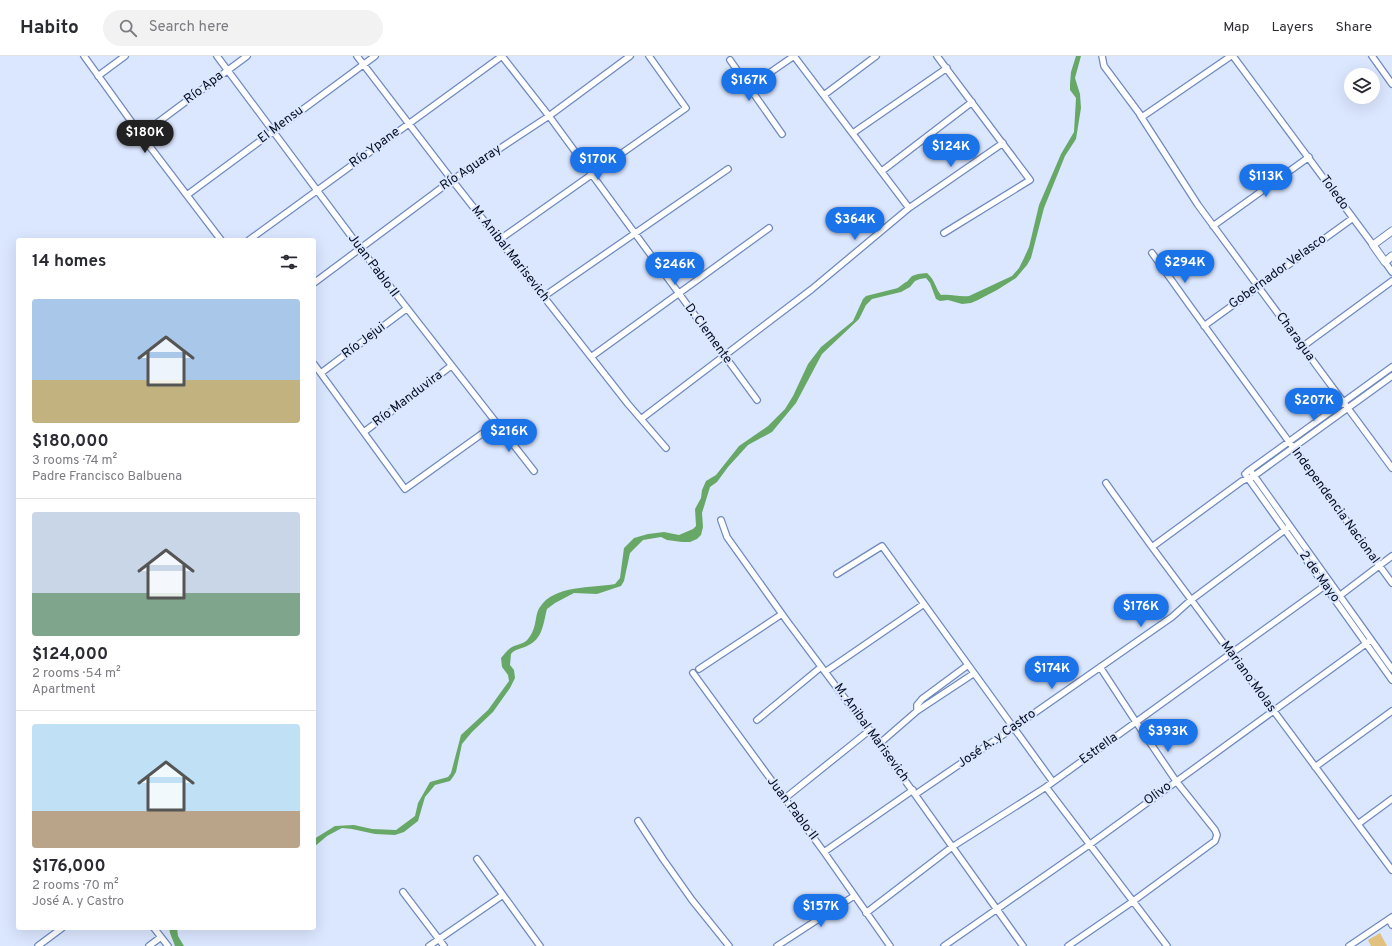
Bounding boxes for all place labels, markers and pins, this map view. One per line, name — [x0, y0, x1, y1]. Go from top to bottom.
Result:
pin: $167K — [721, 68, 777, 102]
pin: $180K — [117, 120, 173, 154]
pin: $124K — [923, 134, 979, 168]
pin: $170K — [570, 147, 626, 181]
pin: $113K — [1238, 164, 1294, 198]
pin: $364K — [827, 207, 883, 241]
pin: $294K — [1157, 250, 1213, 284]
pin: $246K — [647, 252, 703, 286]
pin: $207K — [1286, 388, 1342, 422]
pin: $216K — [481, 419, 537, 453]
pin: $176K — [1113, 594, 1169, 628]
pin: $174K — [1024, 656, 1080, 690]
pin: $393K — [1140, 719, 1196, 753]
pin: $157K — [793, 894, 849, 928]

